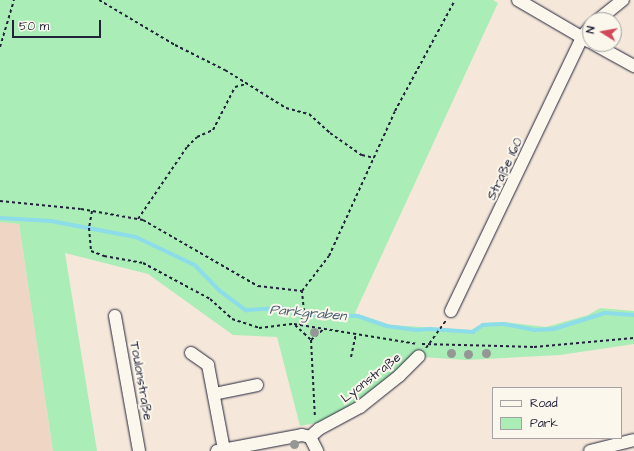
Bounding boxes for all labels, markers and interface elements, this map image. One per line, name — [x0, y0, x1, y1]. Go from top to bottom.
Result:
scale bar — [14, 12, 103, 38]
north arrow — [582, 12, 622, 52]
text: 50 m — [19, 18, 49, 35]
text: N — [583, 25, 599, 35]
street label: Straße 160 — [484, 135, 526, 203]
water label: Parkgraben — [269, 301, 347, 325]
street label: Toulonstraße — [126, 340, 156, 422]
street label: Lyonstraße — [338, 350, 404, 406]
legend — [492, 387, 622, 439]
text: Road — [530, 395, 558, 412]
text: Park — [530, 415, 558, 432]

